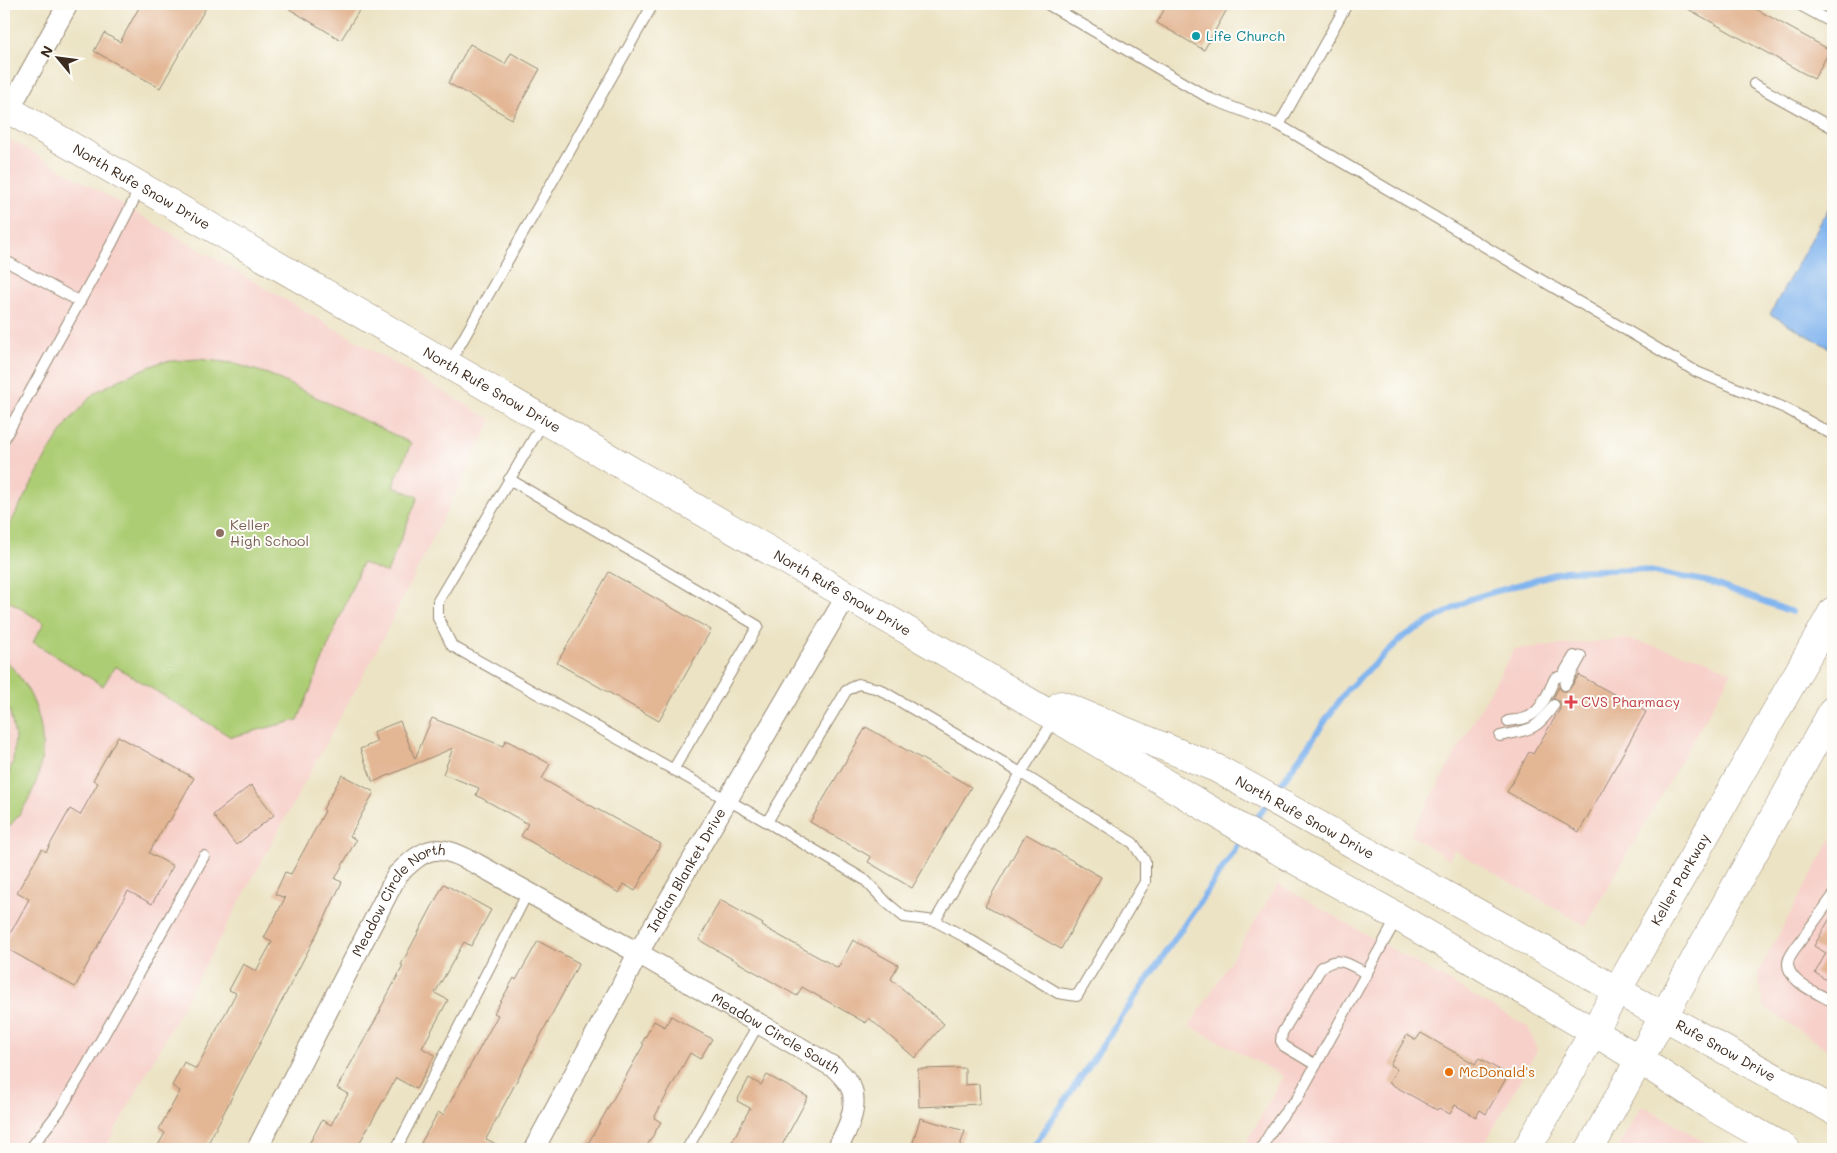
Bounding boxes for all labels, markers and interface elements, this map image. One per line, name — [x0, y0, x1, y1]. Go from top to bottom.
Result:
place label: Life Church — [1206, 26, 1285, 45]
marker: Life Church — [1190, 30, 1202, 42]
north arrow — [32, 32, 82, 82]
text: N — [35, 42, 57, 61]
street label: North Rufe Snow Drive — [70, 139, 214, 234]
street label: North Rufe Snow Drive — [420, 342, 564, 437]
place label: Keller High School — [230, 515, 309, 550]
marker: Keller High School — [214, 527, 226, 539]
street label: North Rufe Snow Drive — [770, 545, 915, 640]
place label: CVS Pharmacy — [1581, 692, 1680, 711]
marker: CVS Pharmacy — [1565, 696, 1577, 708]
street label: North Rufe Snow Drive — [1232, 771, 1378, 863]
street label: Indian Blanket Drive — [642, 804, 730, 935]
street label: Keller Parkway — [1646, 830, 1714, 929]
street label: Meadow Circle North — [347, 840, 447, 959]
street label: Meadow Circle South — [708, 988, 843, 1078]
street label: Rufe Snow Drive — [1672, 1015, 1779, 1085]
place label: McDonald's — [1459, 1062, 1535, 1081]
marker: McDonald's — [1443, 1066, 1455, 1078]

